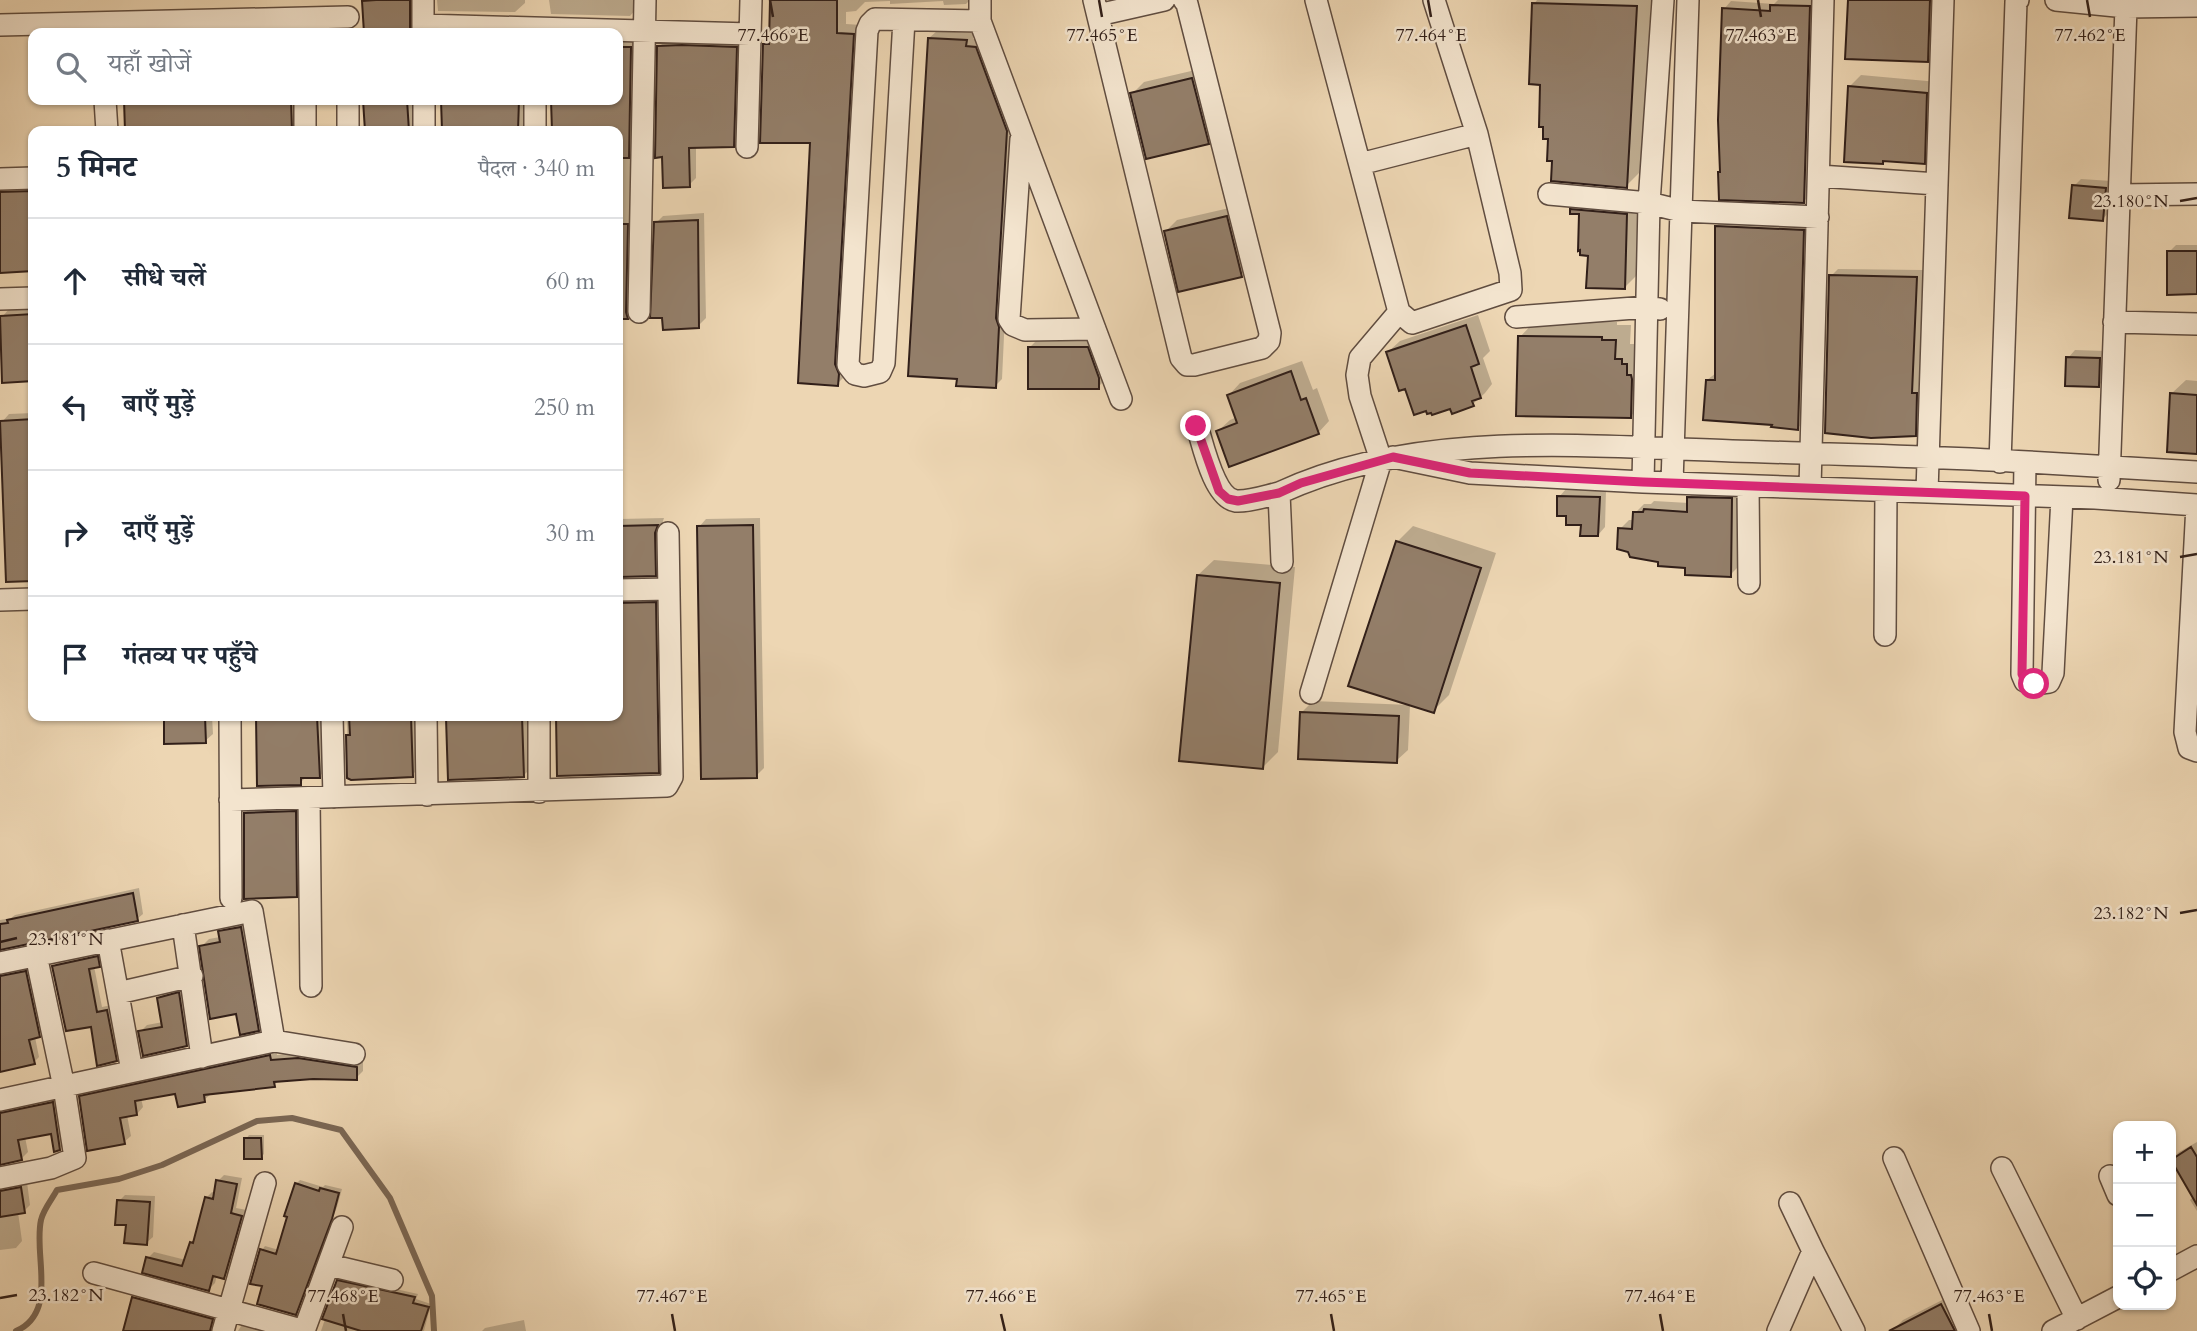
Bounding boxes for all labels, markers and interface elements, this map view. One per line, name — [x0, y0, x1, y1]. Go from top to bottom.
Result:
text: 77.466°E — [738, 23, 809, 48]
text: 77.465°E — [1067, 23, 1138, 48]
text: 77.464°E — [1396, 23, 1467, 48]
text: 77.463°E — [1726, 23, 1797, 48]
text: 77.462°E — [2055, 23, 2126, 48]
search box — [28, 28, 623, 105]
text: यहाँ खोजें — [108, 46, 191, 81]
icon: search — [52, 48, 90, 86]
text: 5 मिनट — [56, 147, 136, 188]
text: पैदल · 340 m — [478, 153, 595, 184]
text: 23.180°N — [2093, 189, 2169, 214]
text: सीधे चलें — [123, 260, 205, 295]
icon: ahead — [56, 262, 94, 300]
text: 60 m — [546, 266, 595, 297]
text: बाएँ मुड़ें — [123, 386, 194, 421]
icon: left — [56, 388, 94, 426]
text: 250 m — [534, 392, 595, 423]
route end — [1180, 410, 1211, 441]
text: दाएँ मुड़ें — [123, 512, 194, 547]
icon: right — [56, 514, 94, 552]
text: 30 m — [546, 518, 595, 549]
text: 23.181°N — [2093, 545, 2169, 570]
text: गंतव्य पर पहुँचे — [123, 638, 257, 673]
icon: arrive — [56, 640, 94, 678]
route start — [2018, 668, 2049, 699]
text: 23.182°N — [2093, 901, 2169, 926]
text: 23.181°N — [28, 927, 104, 952]
map controls — [2113, 1121, 2176, 1310]
button: + — [2113, 1121, 2176, 1184]
button: − — [2113, 1184, 2176, 1247]
button: locate — [2113, 1247, 2176, 1310]
text: 23.182°N — [28, 1283, 104, 1308]
text: 77.468°E — [308, 1284, 379, 1309]
text: 77.467°E — [637, 1284, 708, 1309]
text: 77.466°E — [966, 1284, 1037, 1309]
text: 77.465°E — [1296, 1284, 1367, 1309]
text: 77.464°E — [1625, 1284, 1696, 1309]
text: 77.463°E — [1954, 1284, 2025, 1309]

